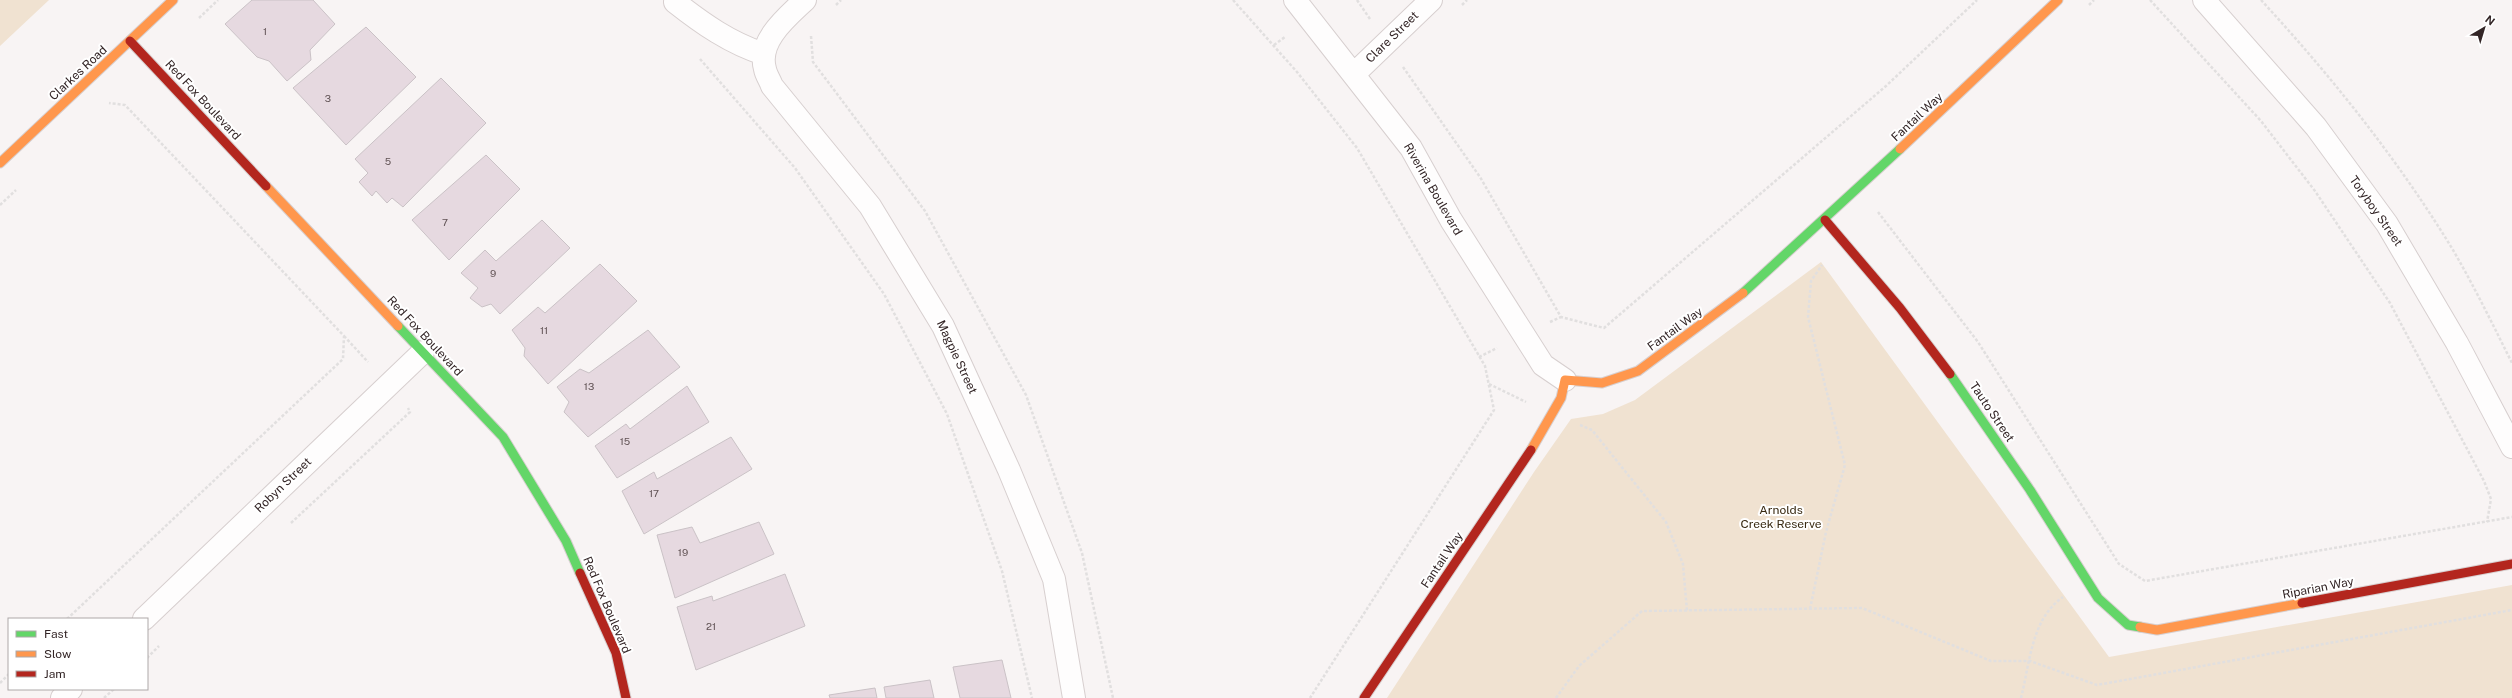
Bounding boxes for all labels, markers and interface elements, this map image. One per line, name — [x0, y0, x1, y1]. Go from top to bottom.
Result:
street label: Clare Street — [1363, 8, 1421, 66]
north arrow — [2464, 8, 2504, 48]
text: N — [2483, 13, 2497, 27]
house number: 1 — [263, 25, 267, 37]
street label: Clarkes Road — [46, 43, 110, 103]
street label: Red Fox Boulevard — [162, 57, 244, 143]
street label: Fantail Way — [1889, 89, 1946, 144]
house number: 3 — [325, 92, 331, 104]
street label: Riverina Boulevard — [1401, 140, 1465, 238]
house number: 5 — [385, 155, 391, 167]
street label: Toryboy Street — [2347, 173, 2406, 249]
house number: 7 — [442, 216, 448, 228]
house number: 9 — [490, 267, 496, 279]
street label: Red Fox Boulevard — [384, 293, 466, 379]
street label: Fantail Way — [1645, 304, 1706, 354]
street label: Magpie Street — [934, 318, 980, 396]
house number: 11 — [540, 324, 548, 336]
street label: Tauto Street — [1967, 379, 2017, 445]
house number: 13 — [584, 380, 594, 392]
house number: 15 — [620, 435, 630, 447]
street label: Robyn Street — [252, 454, 314, 515]
house number: 17 — [649, 487, 659, 499]
park label: Arnolds Creek Reserve — [1740, 503, 1822, 531]
street label: Fantail Way — [1418, 529, 1466, 591]
house number: 19 — [678, 546, 688, 558]
street label: Red Fox Boulevard — [580, 554, 634, 656]
street label: Riparian Way — [2281, 574, 2355, 602]
legend — [8, 618, 148, 690]
house number: 21 — [706, 620, 716, 632]
text: Fast — [44, 627, 69, 641]
text: Slow — [44, 647, 72, 661]
text: Jam — [44, 667, 66, 681]

